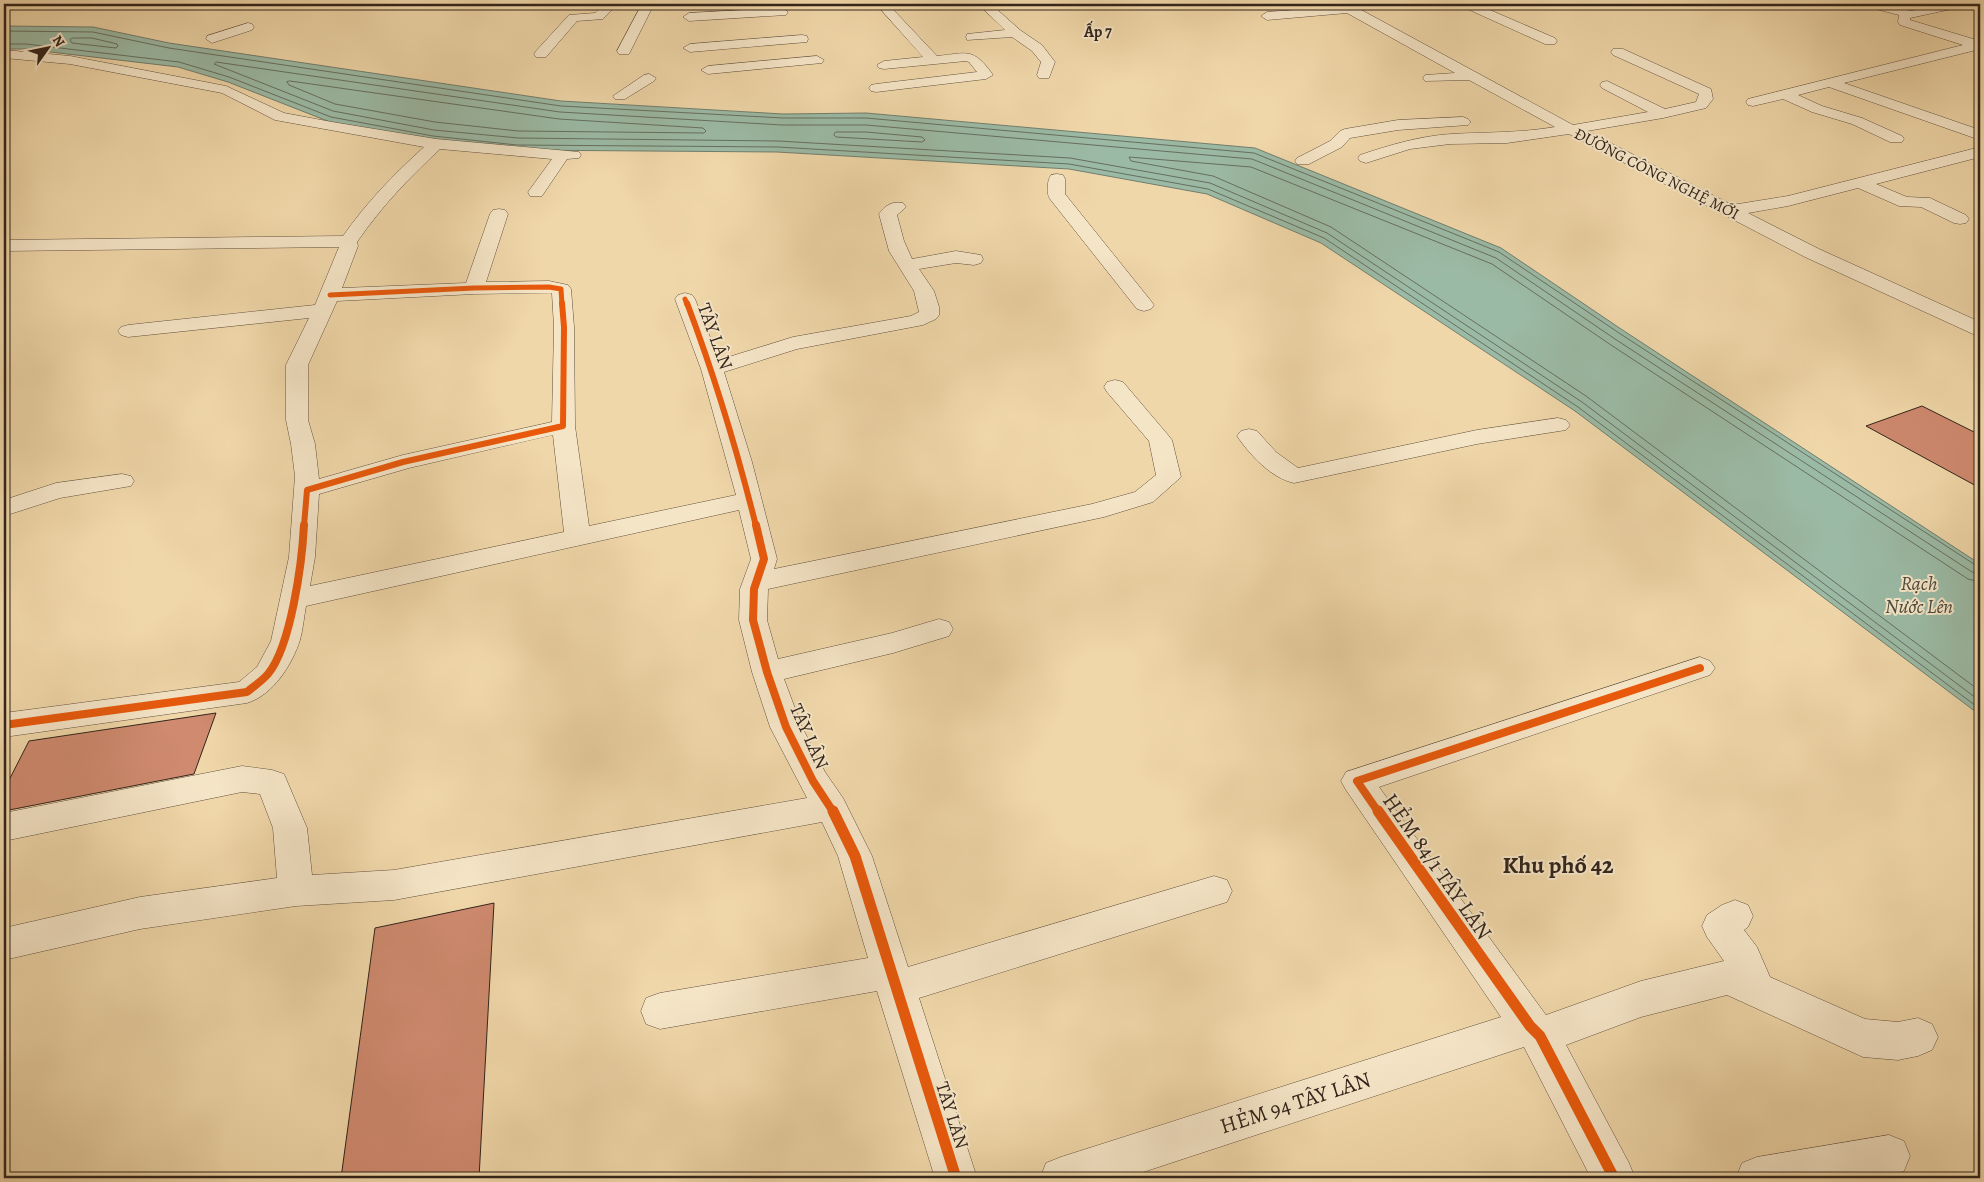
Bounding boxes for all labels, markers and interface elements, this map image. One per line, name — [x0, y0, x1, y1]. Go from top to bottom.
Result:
district label: Ấp 7 — [1083, 20, 1112, 43]
north arrow — [22, 22, 72, 72]
text: N — [48, 32, 69, 51]
street label: ĐƯỜNG CÔNG NGHỆ MỚI — [1570, 123, 1743, 225]
street label: TÂY LÂN — [691, 299, 739, 374]
water label: Rạch Nước Lên — [1885, 570, 1953, 620]
street label: TÂY LÂN — [783, 700, 835, 774]
street label: HẺM 84/1 TÂY LÂN — [1375, 787, 1499, 946]
district label: Khu phố 42 — [1502, 849, 1614, 881]
street label: HẺM 94 TÂY LÂN — [1216, 1064, 1375, 1141]
street label: TÂY LÂN — [929, 1078, 975, 1152]

